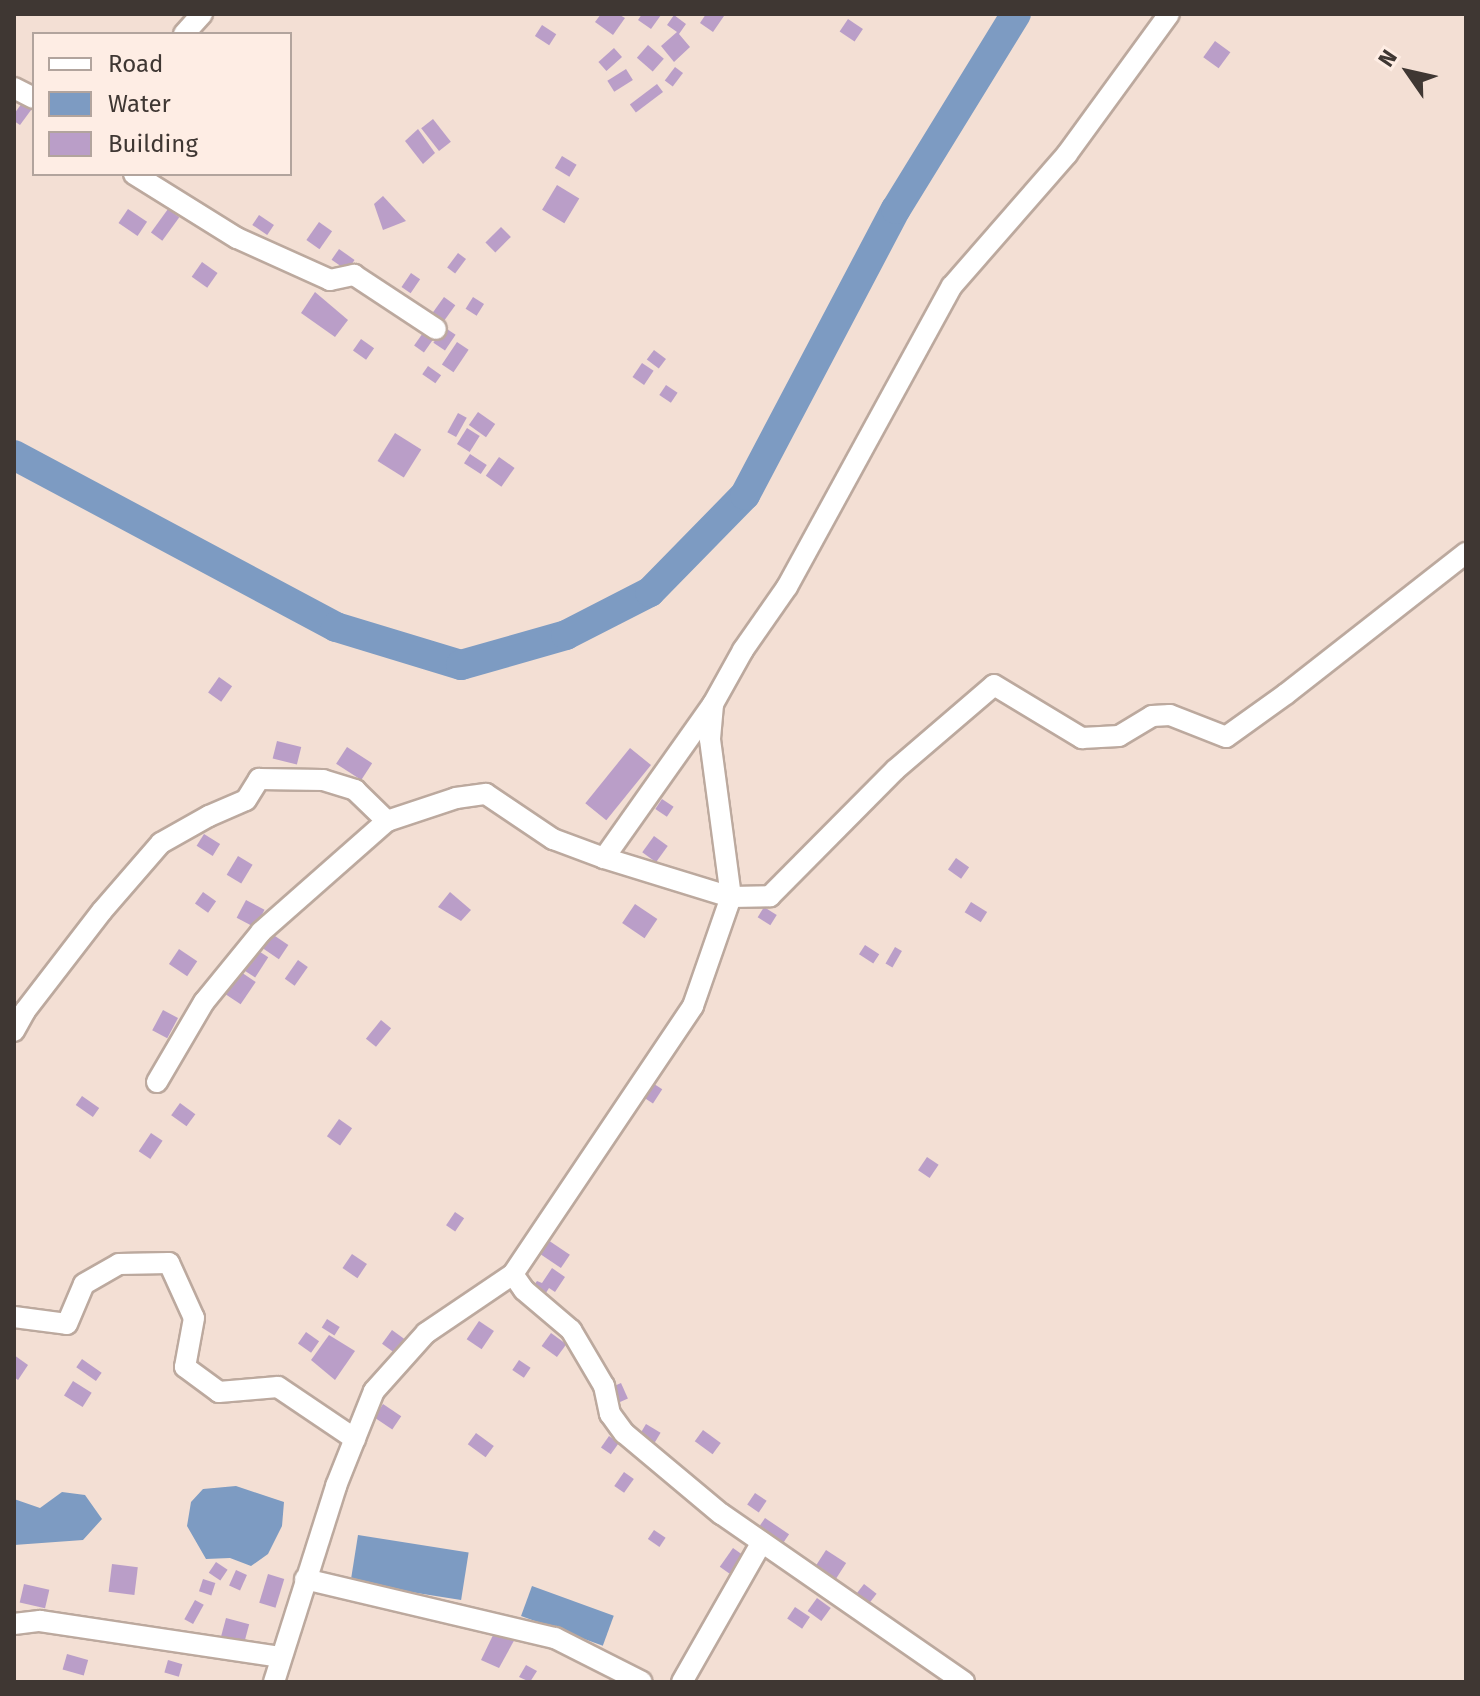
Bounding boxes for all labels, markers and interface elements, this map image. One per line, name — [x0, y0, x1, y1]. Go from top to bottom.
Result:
legend — [32, 32, 292, 176]
north arrow — [1368, 32, 1448, 112]
text: N — [1372, 45, 1403, 72]
text: Road — [108, 50, 163, 78]
text: Water — [108, 90, 171, 118]
text: Building — [108, 130, 198, 158]

